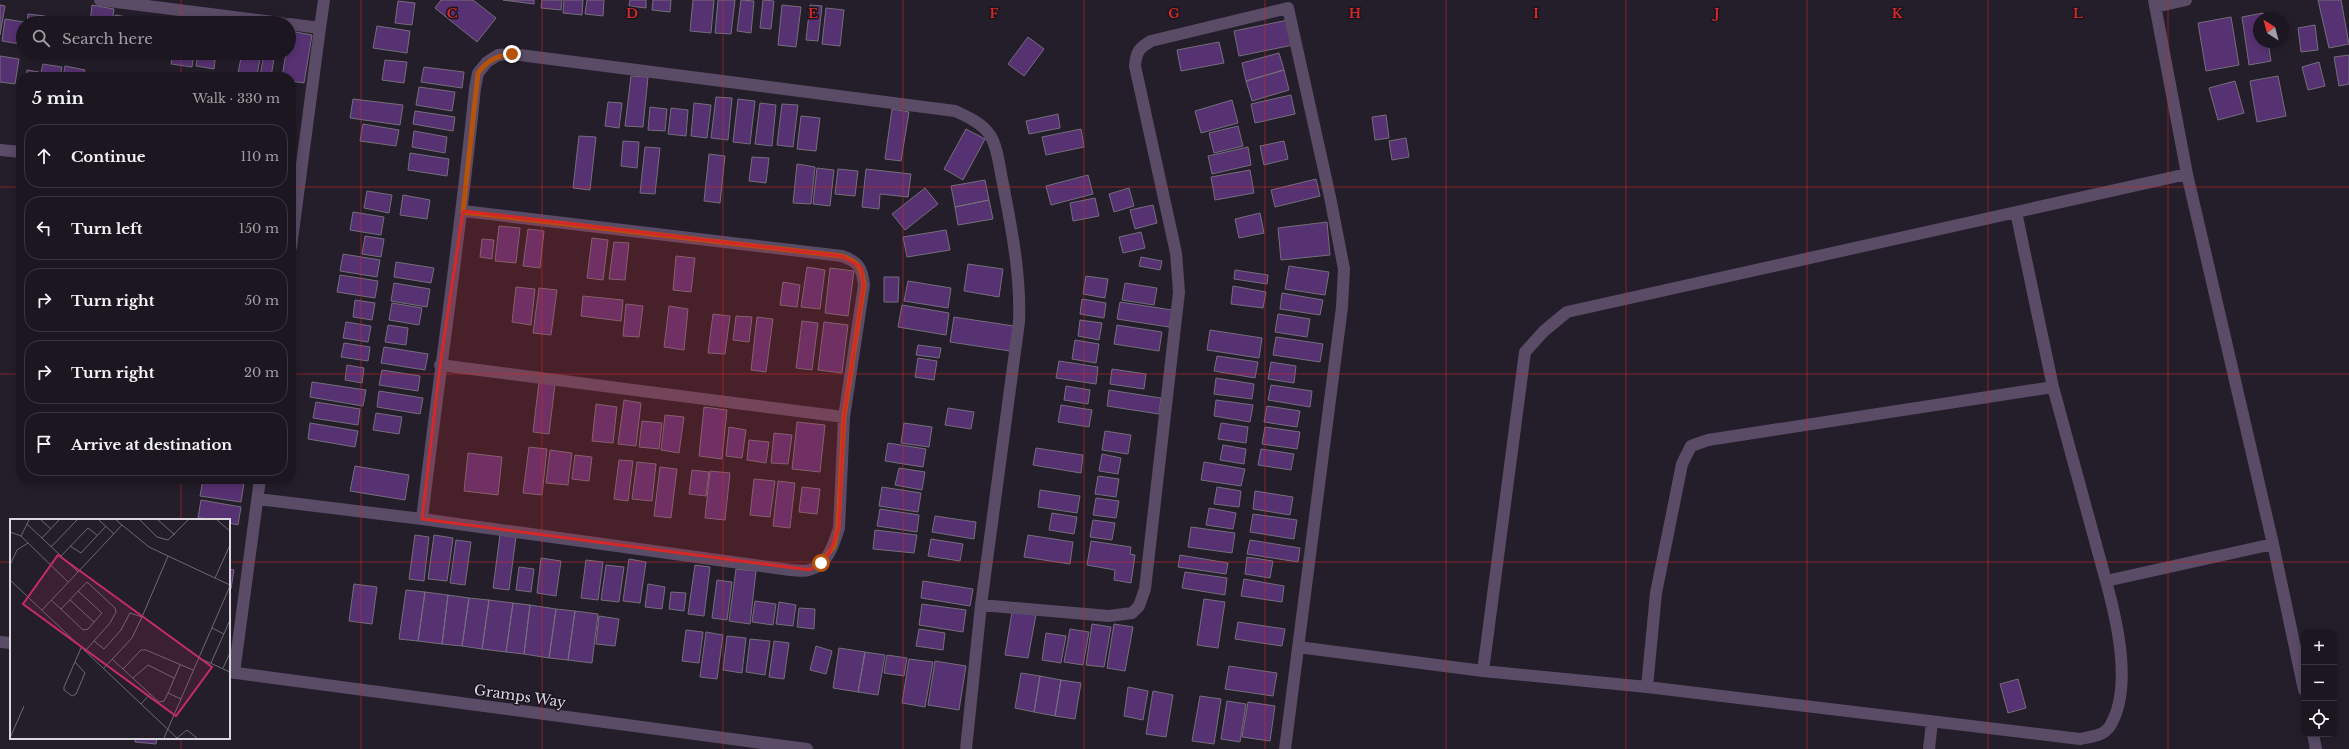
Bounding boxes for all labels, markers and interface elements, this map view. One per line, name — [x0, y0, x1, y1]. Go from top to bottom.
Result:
text: C — [447, 5, 458, 22]
text: D — [626, 5, 638, 22]
text: E — [808, 5, 818, 22]
text: F — [990, 5, 999, 22]
text: G — [1168, 5, 1180, 22]
text: H — [1349, 5, 1361, 22]
text: I — [1533, 5, 1539, 22]
text: J — [1711, 5, 1720, 22]
text: K — [1892, 5, 1903, 22]
text: L — [2073, 5, 2083, 22]
north arrow — [2253, 12, 2289, 48]
search box — [16, 16, 296, 60]
icon: search — [30, 27, 52, 49]
text: Search here — [62, 29, 153, 48]
route end — [503, 45, 521, 63]
text: 5 min — [32, 88, 84, 109]
text: Walk · 330 m — [192, 90, 280, 107]
icon: ahead — [33, 145, 55, 167]
text: Continue — [71, 147, 146, 166]
text: 110 m — [240, 148, 279, 165]
icon: left — [33, 217, 55, 239]
text: Turn left — [71, 219, 142, 238]
text: 150 m — [239, 220, 279, 237]
icon: right — [33, 289, 55, 311]
text: Turn right — [71, 291, 154, 310]
text: 50 m — [245, 292, 279, 309]
icon: right — [33, 361, 55, 383]
text: Turn right — [71, 363, 154, 382]
text: 20 m — [244, 364, 279, 381]
icon: arrive — [33, 433, 55, 455]
text: Arrive at destination — [71, 435, 232, 454]
inset map — [10, 519, 230, 739]
route start — [812, 554, 830, 572]
map controls — [2301, 629, 2337, 737]
button: + — [2301, 629, 2337, 665]
button: − — [2301, 665, 2337, 701]
street label: Gramps Way — [473, 681, 567, 711]
button: locate — [2301, 701, 2337, 737]

